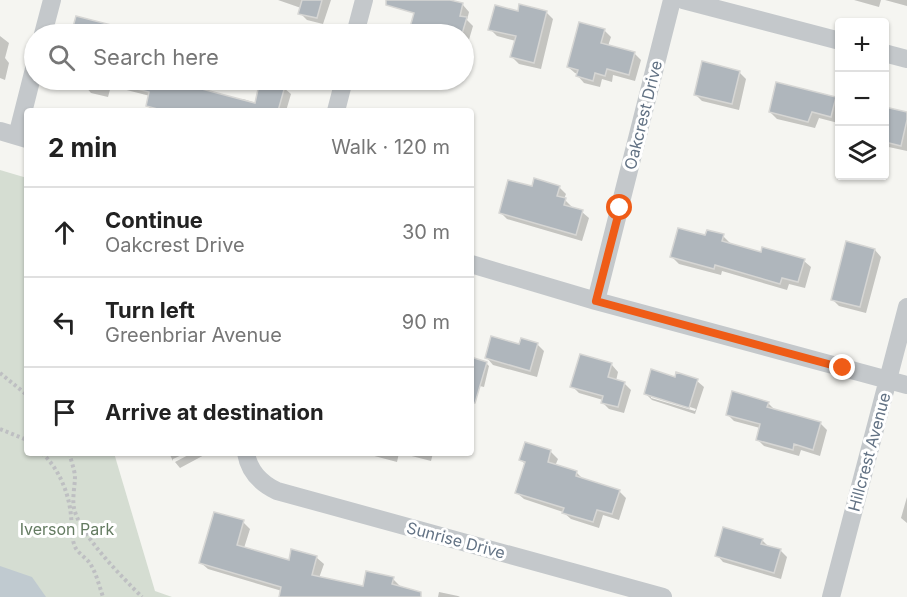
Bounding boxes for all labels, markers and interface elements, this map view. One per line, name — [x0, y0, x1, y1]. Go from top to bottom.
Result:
map controls — [835, 18, 889, 180]
button: + — [835, 18, 889, 72]
search box — [24, 24, 474, 90]
icon: search — [45, 41, 78, 74]
text: Search here — [93, 44, 219, 70]
street label: Oakcrest Drive — [620, 58, 666, 172]
button: − — [835, 72, 889, 126]
button: layers — [835, 126, 889, 180]
text: 2 min — [48, 132, 118, 163]
text: Walk · 120 m — [331, 135, 450, 159]
route start — [606, 194, 632, 220]
text: Continue — [105, 207, 203, 233]
icon: ahead — [48, 216, 81, 249]
text: 30 m — [402, 220, 450, 244]
text: Oakcrest Drive — [105, 233, 245, 257]
text: Turn left — [105, 297, 195, 323]
icon: left — [48, 306, 81, 339]
text: 90 m — [402, 310, 450, 334]
text: Greenbriar Avenue — [105, 323, 282, 347]
route end — [829, 354, 855, 380]
street label: Hillcrest Avenue — [844, 390, 894, 514]
icon: arrive — [48, 396, 81, 429]
text: Arrive at destination — [105, 399, 324, 425]
street label: Sunrise Drive — [404, 517, 508, 563]
park label: Iverson Park — [20, 519, 115, 539]

